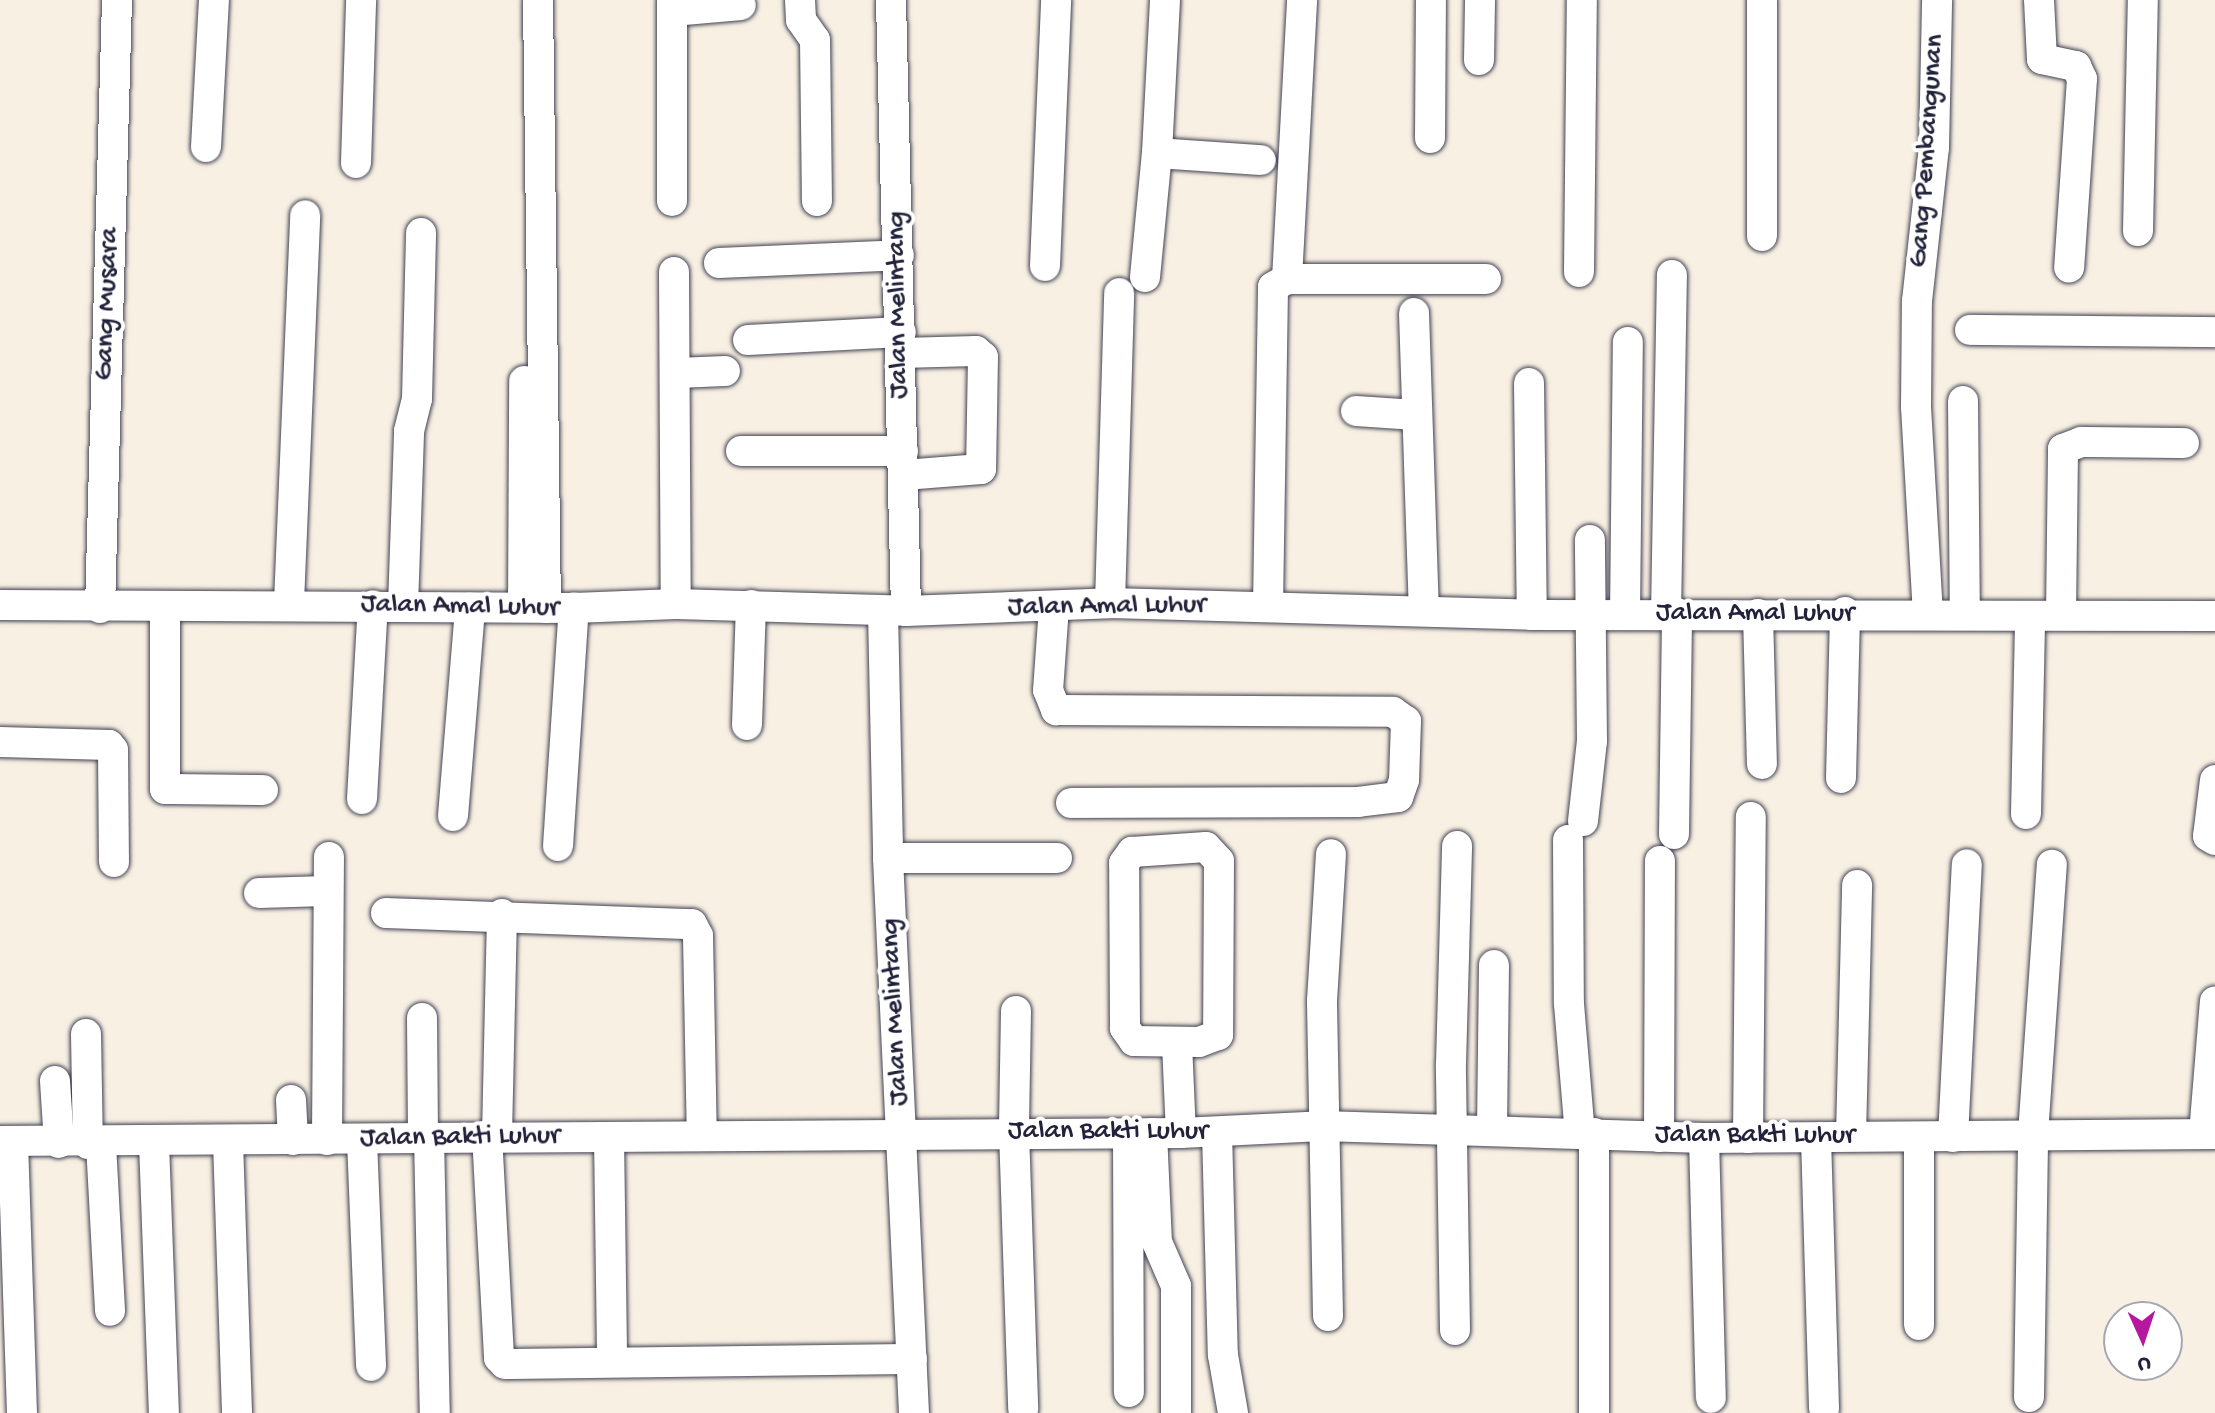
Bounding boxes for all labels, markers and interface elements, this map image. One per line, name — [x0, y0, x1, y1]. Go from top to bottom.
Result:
street label: Gang Pembangunan — [1903, 33, 1953, 269]
street label: Jalan Melintang — [881, 211, 917, 399]
street label: Gang Musara — [89, 227, 127, 381]
street label: Jalan Amal Luhur — [361, 588, 559, 626]
street label: Jalan Amal Luhur — [1008, 588, 1206, 626]
street label: Jalan Amal Luhur — [1656, 597, 1854, 631]
street label: Jalan Melintang — [874, 917, 918, 1107]
street label: Jalan Bakti Luhur — [1008, 1115, 1208, 1149]
street label: Jalan Bakti Luhur — [360, 1119, 560, 1157]
street label: Jalan Bakti Luhur — [1655, 1119, 1855, 1153]
north arrow — [2103, 1301, 2183, 1381]
text: U — [2137, 1350, 2151, 1376]

